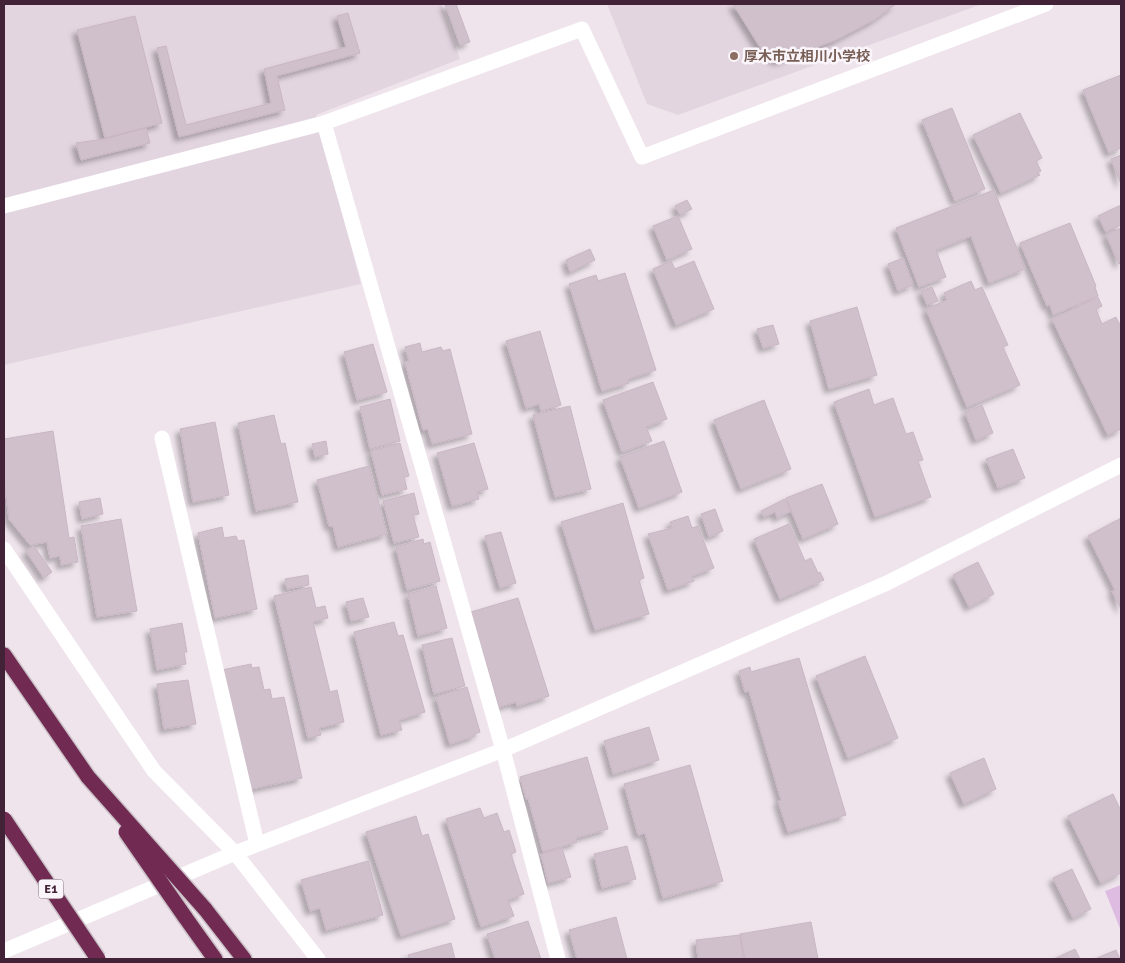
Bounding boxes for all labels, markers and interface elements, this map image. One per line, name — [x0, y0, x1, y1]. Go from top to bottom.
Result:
place label: 厚木市立相川小学校 — [744, 48, 870, 65]
marker: 厚木市立相川小学校 — [728, 50, 740, 62]
road number: E1 — [38, 880, 64, 899]

